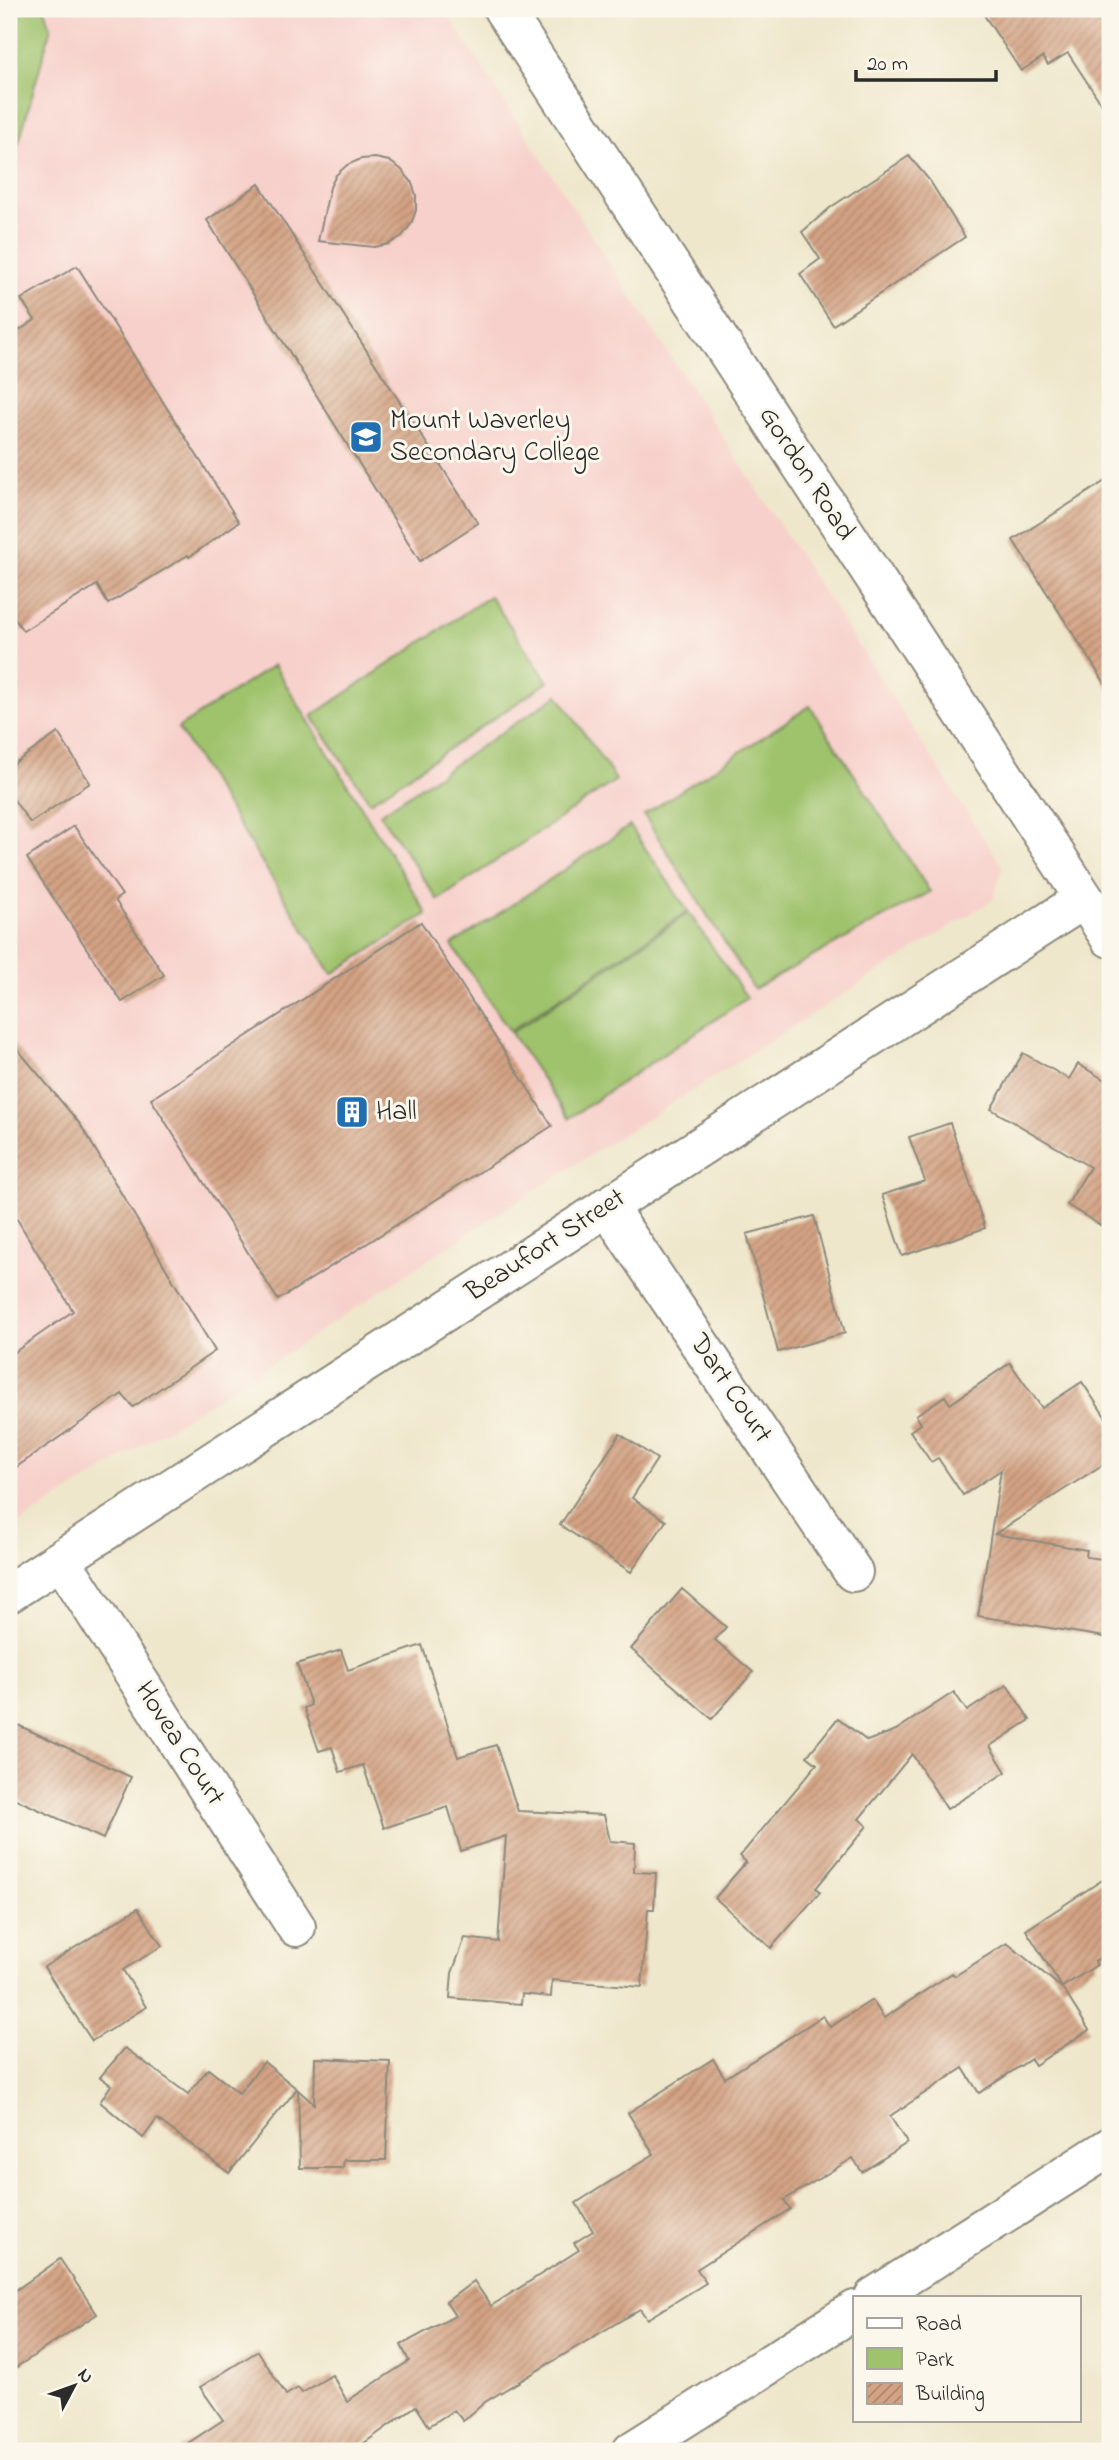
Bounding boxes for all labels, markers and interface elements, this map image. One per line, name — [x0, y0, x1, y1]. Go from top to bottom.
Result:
scale bar — [856, 38, 996, 82]
text: 20 m — [867, 50, 908, 80]
street label: Gordon Road — [747, 399, 865, 549]
place label: Mount Waverley Secondary College — [390, 401, 600, 474]
school or university icon: Mount Waverley Secondary College — [347, 418, 385, 456]
place label: Hall — [376, 1092, 417, 1133]
building icon: Hall — [333, 1093, 371, 1131]
street label: Beaufort Street — [457, 1179, 634, 1314]
street label: Dart Court — [678, 1325, 782, 1452]
street label: Hovea Court — [123, 1674, 235, 1814]
legend — [853, 2296, 1080, 2422]
text: Road — [916, 2310, 962, 2340]
text: Park — [916, 2346, 955, 2376]
north arrow — [38, 2352, 108, 2422]
text: N — [71, 2363, 99, 2390]
text: Building — [915, 2380, 985, 2412]

